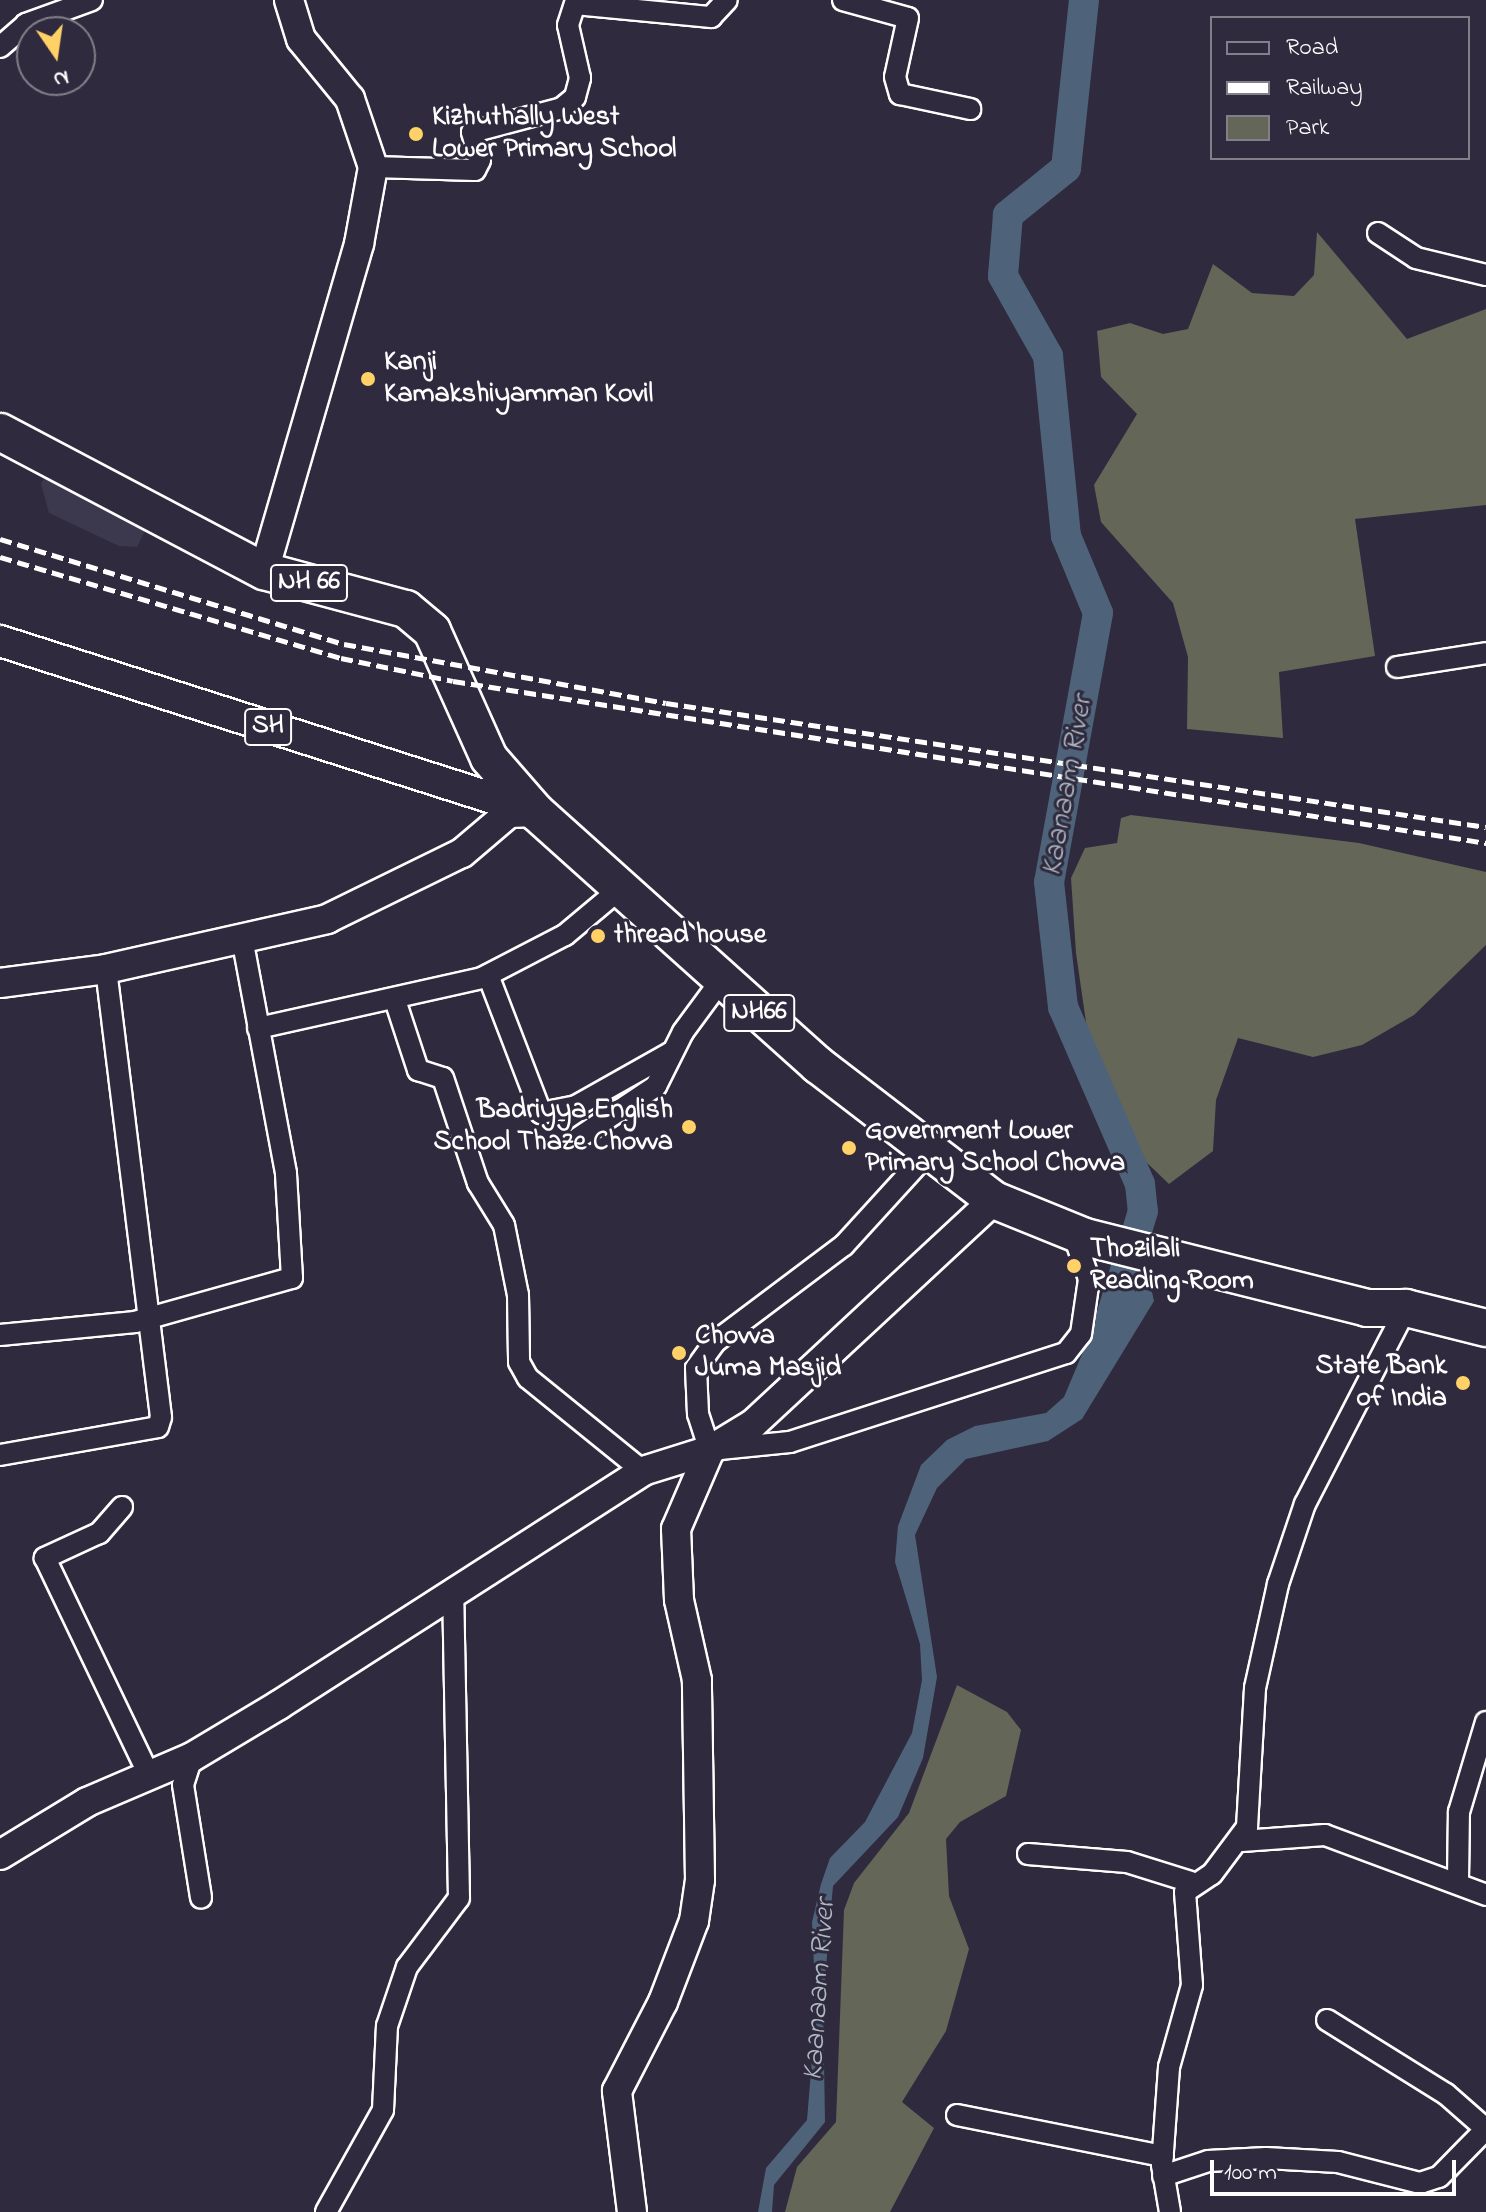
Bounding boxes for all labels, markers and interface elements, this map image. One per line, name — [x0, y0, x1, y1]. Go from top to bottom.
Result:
north arrow — [16, 16, 96, 96]
legend — [1210, 16, 1470, 160]
text: Road — [1286, 31, 1338, 66]
text: N — [50, 60, 72, 95]
text: Railway — [1286, 71, 1363, 106]
place label: Kizhuthally West Lower Primary School — [432, 101, 677, 167]
text: Park — [1286, 111, 1329, 146]
marker: Kizhuthally West Lower Primary School — [407, 125, 425, 143]
place label: Kanji Kamakshiyamman Kovil — [384, 346, 653, 412]
marker: Kanji Kamakshiyamman Kovil — [359, 370, 377, 388]
road number: NH 66 — [269, 561, 349, 605]
water label: Kaanaam River — [1034, 693, 1102, 879]
road number: SH — [244, 705, 292, 749]
place label: thread house — [614, 919, 766, 953]
marker: thread house — [589, 927, 607, 945]
road number: NH66 — [723, 991, 795, 1035]
place label: Badriyya English School Thaze Chovva — [434, 1094, 673, 1160]
place label: Government Lower Primary School Chovva — [865, 1115, 1125, 1181]
marker: Badriyya English School Thaze Chovva — [680, 1118, 698, 1136]
marker: Government Lower Primary School Chovva — [840, 1139, 858, 1157]
place label: Thozilali Reading Room — [1090, 1233, 1254, 1299]
marker: Thozilali Reading Room — [1065, 1257, 1083, 1275]
place label: Chovva Juma Masjid — [695, 1320, 841, 1386]
marker: Chovva Juma Masjid — [670, 1344, 688, 1362]
place label: State Bank of India — [1316, 1350, 1447, 1416]
marker: State Bank of India — [1454, 1374, 1472, 1392]
water label: Kaanaam River — [796, 1898, 844, 2082]
scale bar — [1214, 2144, 1460, 2194]
text: 100 m — [1224, 2156, 1277, 2191]

